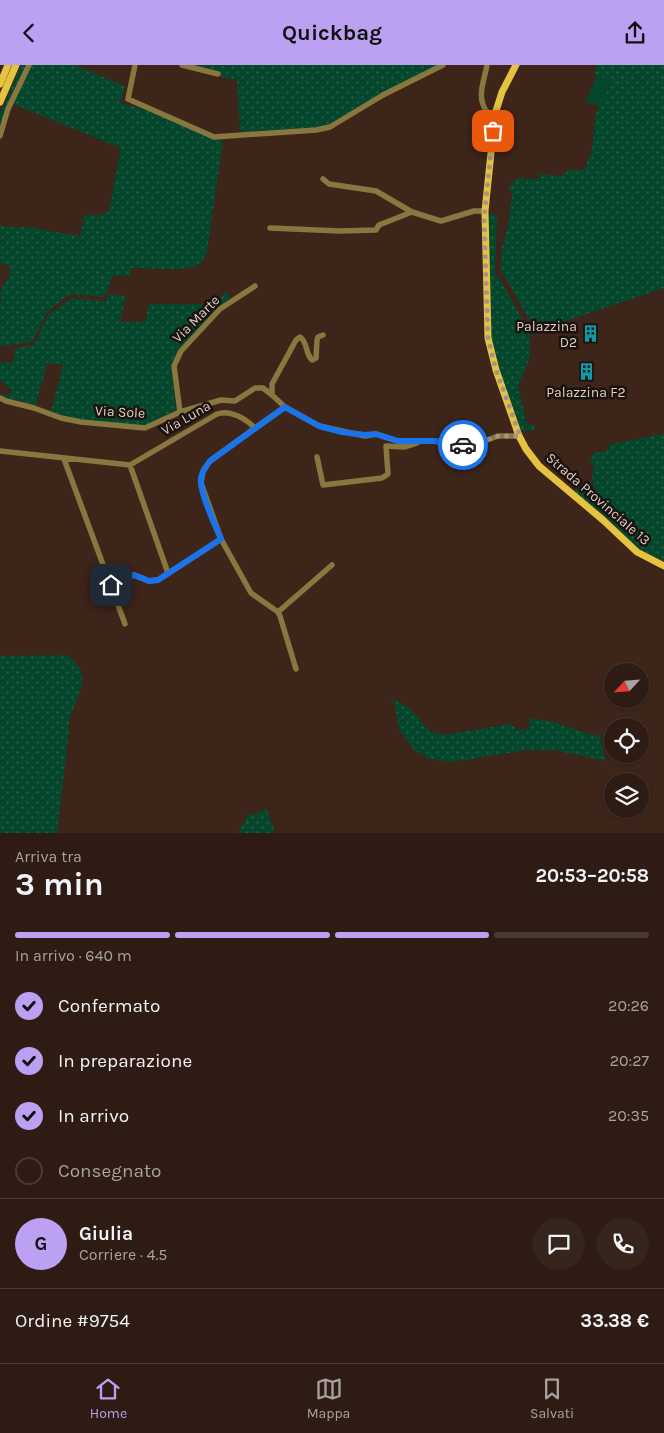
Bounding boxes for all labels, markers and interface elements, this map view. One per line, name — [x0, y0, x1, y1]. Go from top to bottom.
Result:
icon: back — [15, 19, 43, 47]
icon: share — [621, 19, 649, 47]
text: Quickbag — [282, 20, 382, 46]
pin — [472, 110, 514, 152]
icon: bag — [479, 117, 507, 145]
street label: Via Marte — [169, 292, 223, 346]
place label: Palazzina D2 — [516, 318, 577, 351]
building icon: Palazzina D2 — [581, 324, 601, 344]
building icon: Palazzina F2 — [576, 362, 596, 382]
place label: Palazzina F2 — [546, 384, 626, 401]
street label: Via Luna — [158, 397, 214, 439]
street label: Via Sole — [94, 402, 146, 422]
courier — [438, 420, 488, 470]
icon: car — [449, 431, 477, 459]
street label: Strada Provinciale 13 — [542, 449, 654, 549]
pin — [90, 564, 132, 606]
icon: home — [97, 571, 125, 599]
north arrow — [604, 663, 649, 707]
map controls — [604, 663, 649, 818]
button: locate — [604, 718, 649, 763]
button: layers — [604, 773, 649, 818]
text: Arriva tra — [15, 847, 82, 866]
text: 20:53–20:58 — [536, 865, 649, 887]
text: 3 min — [15, 866, 104, 903]
text: In arrivo · 640 m — [15, 946, 132, 965]
icon: check — [15, 992, 43, 1020]
text: Confermato — [58, 995, 160, 1017]
text: 20:26 — [608, 996, 649, 1015]
icon: check — [15, 1047, 43, 1075]
text: In preparazione — [58, 1050, 192, 1072]
text: 20:27 — [610, 1051, 649, 1070]
icon: check — [15, 1102, 43, 1130]
text: In arrivo — [58, 1105, 129, 1127]
text: 20:35 — [608, 1106, 649, 1125]
text: Consegnato — [58, 1160, 161, 1182]
button: chat — [533, 1218, 585, 1270]
button: phone — [597, 1218, 649, 1270]
text: Giulia — [79, 1223, 133, 1245]
text: G — [35, 1233, 47, 1255]
text: Corriere · 4.5 — [79, 1245, 167, 1264]
text: Ordine #9754 — [15, 1310, 130, 1332]
text: 33.38 € — [580, 1310, 649, 1332]
tab: Home — [90, 1375, 127, 1422]
tab: Mappa — [307, 1375, 350, 1422]
tab: Salvati — [530, 1375, 574, 1422]

